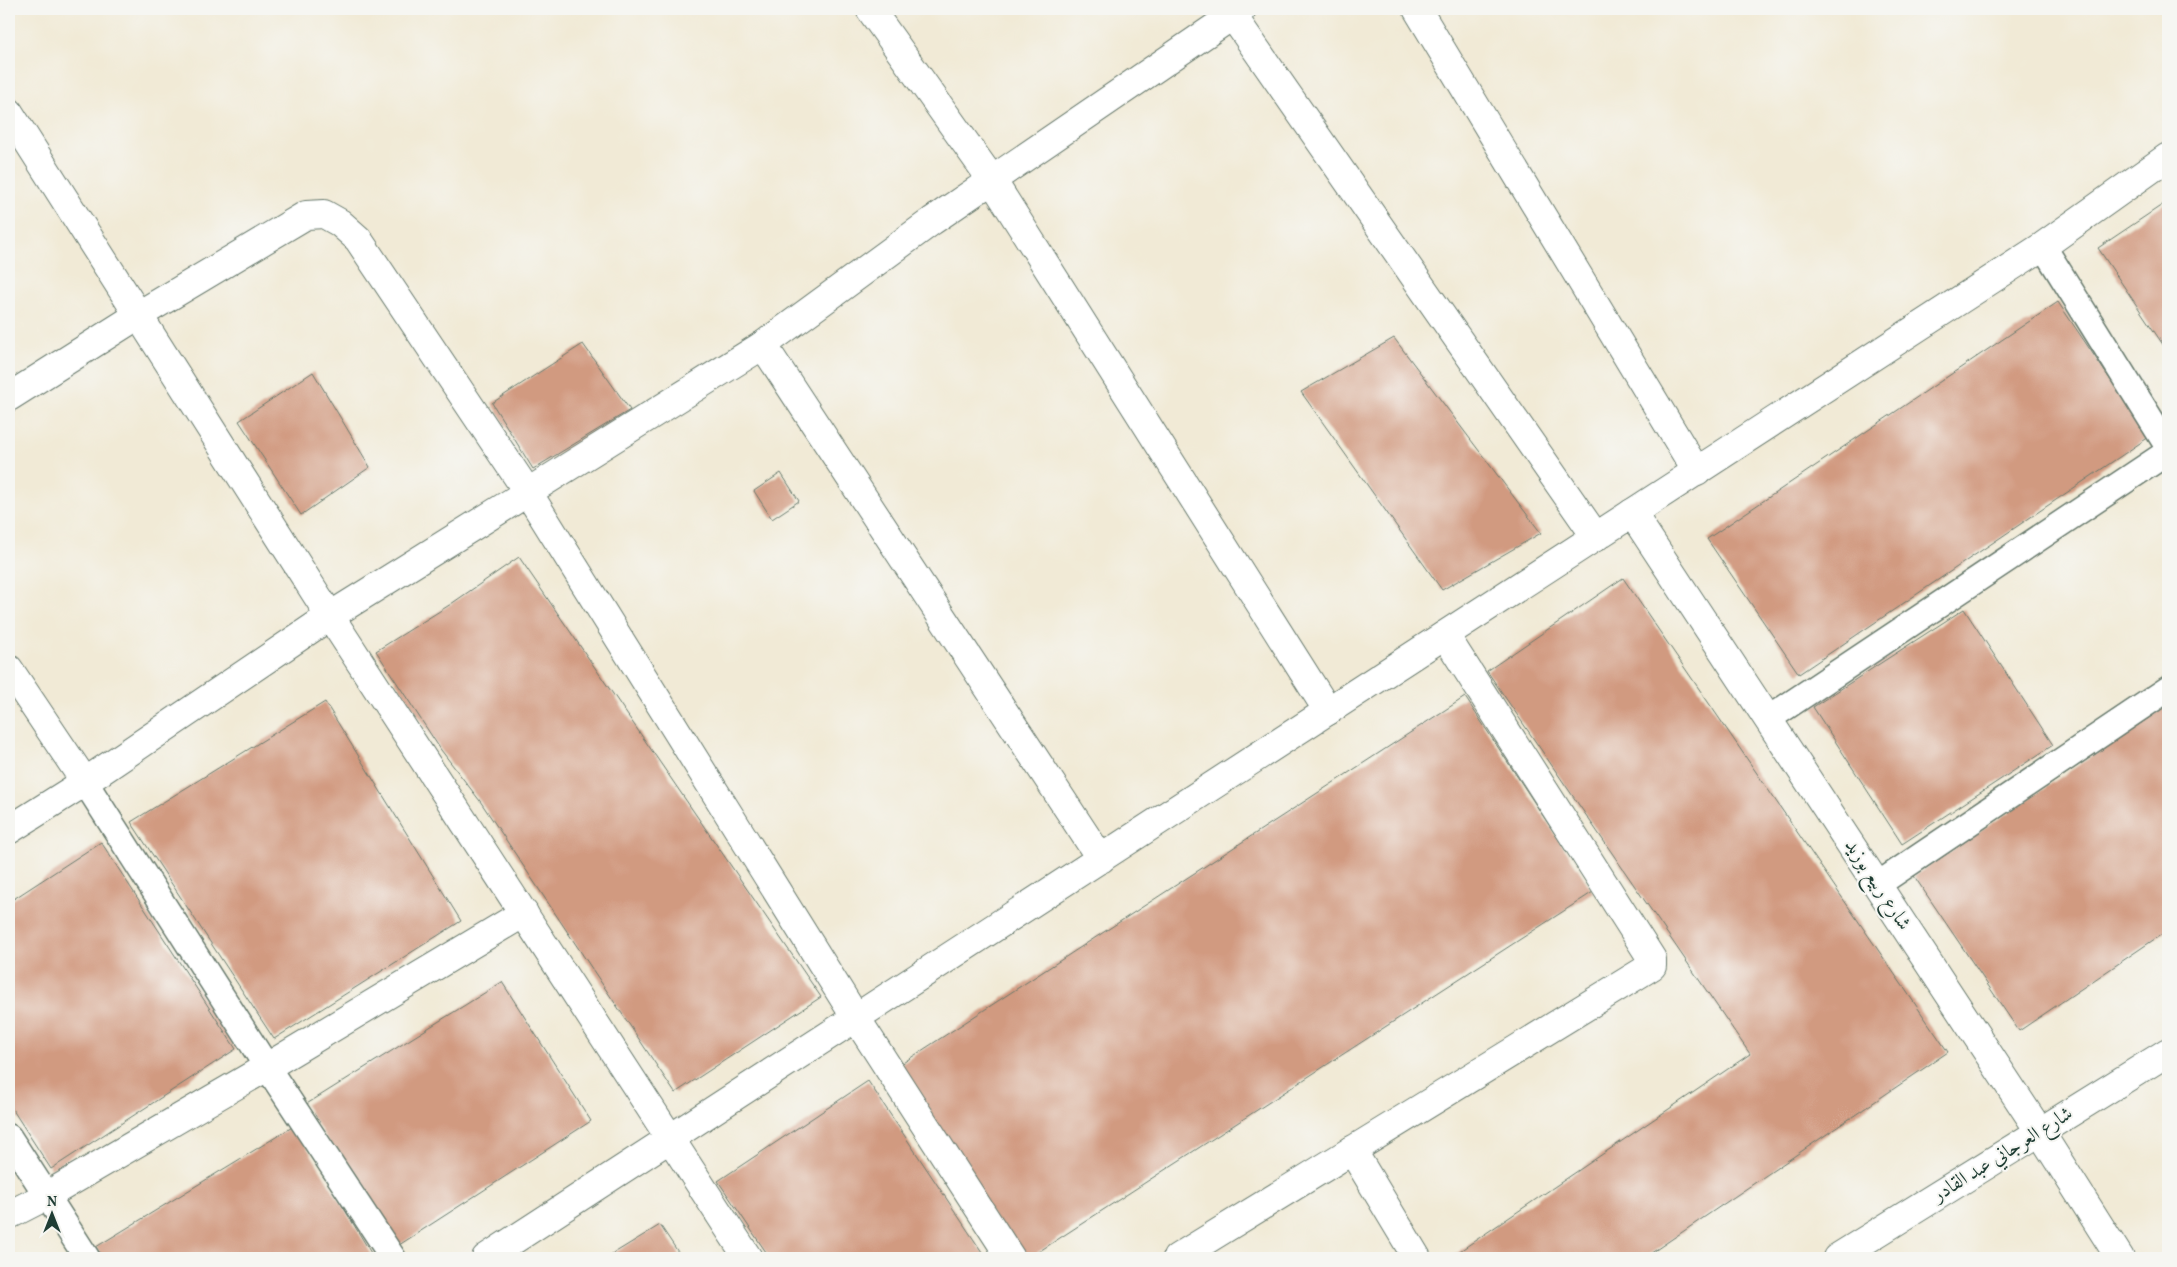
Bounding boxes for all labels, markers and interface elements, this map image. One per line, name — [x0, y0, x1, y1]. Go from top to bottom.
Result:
street label: شارع ربيع بوزيد — [1835, 834, 1917, 937]
street label: شارع العرجاني عبد القادر — [1926, 1100, 2080, 1212]
north arrow — [28, 1190, 78, 1240]
text: N — [47, 1193, 57, 1212]

